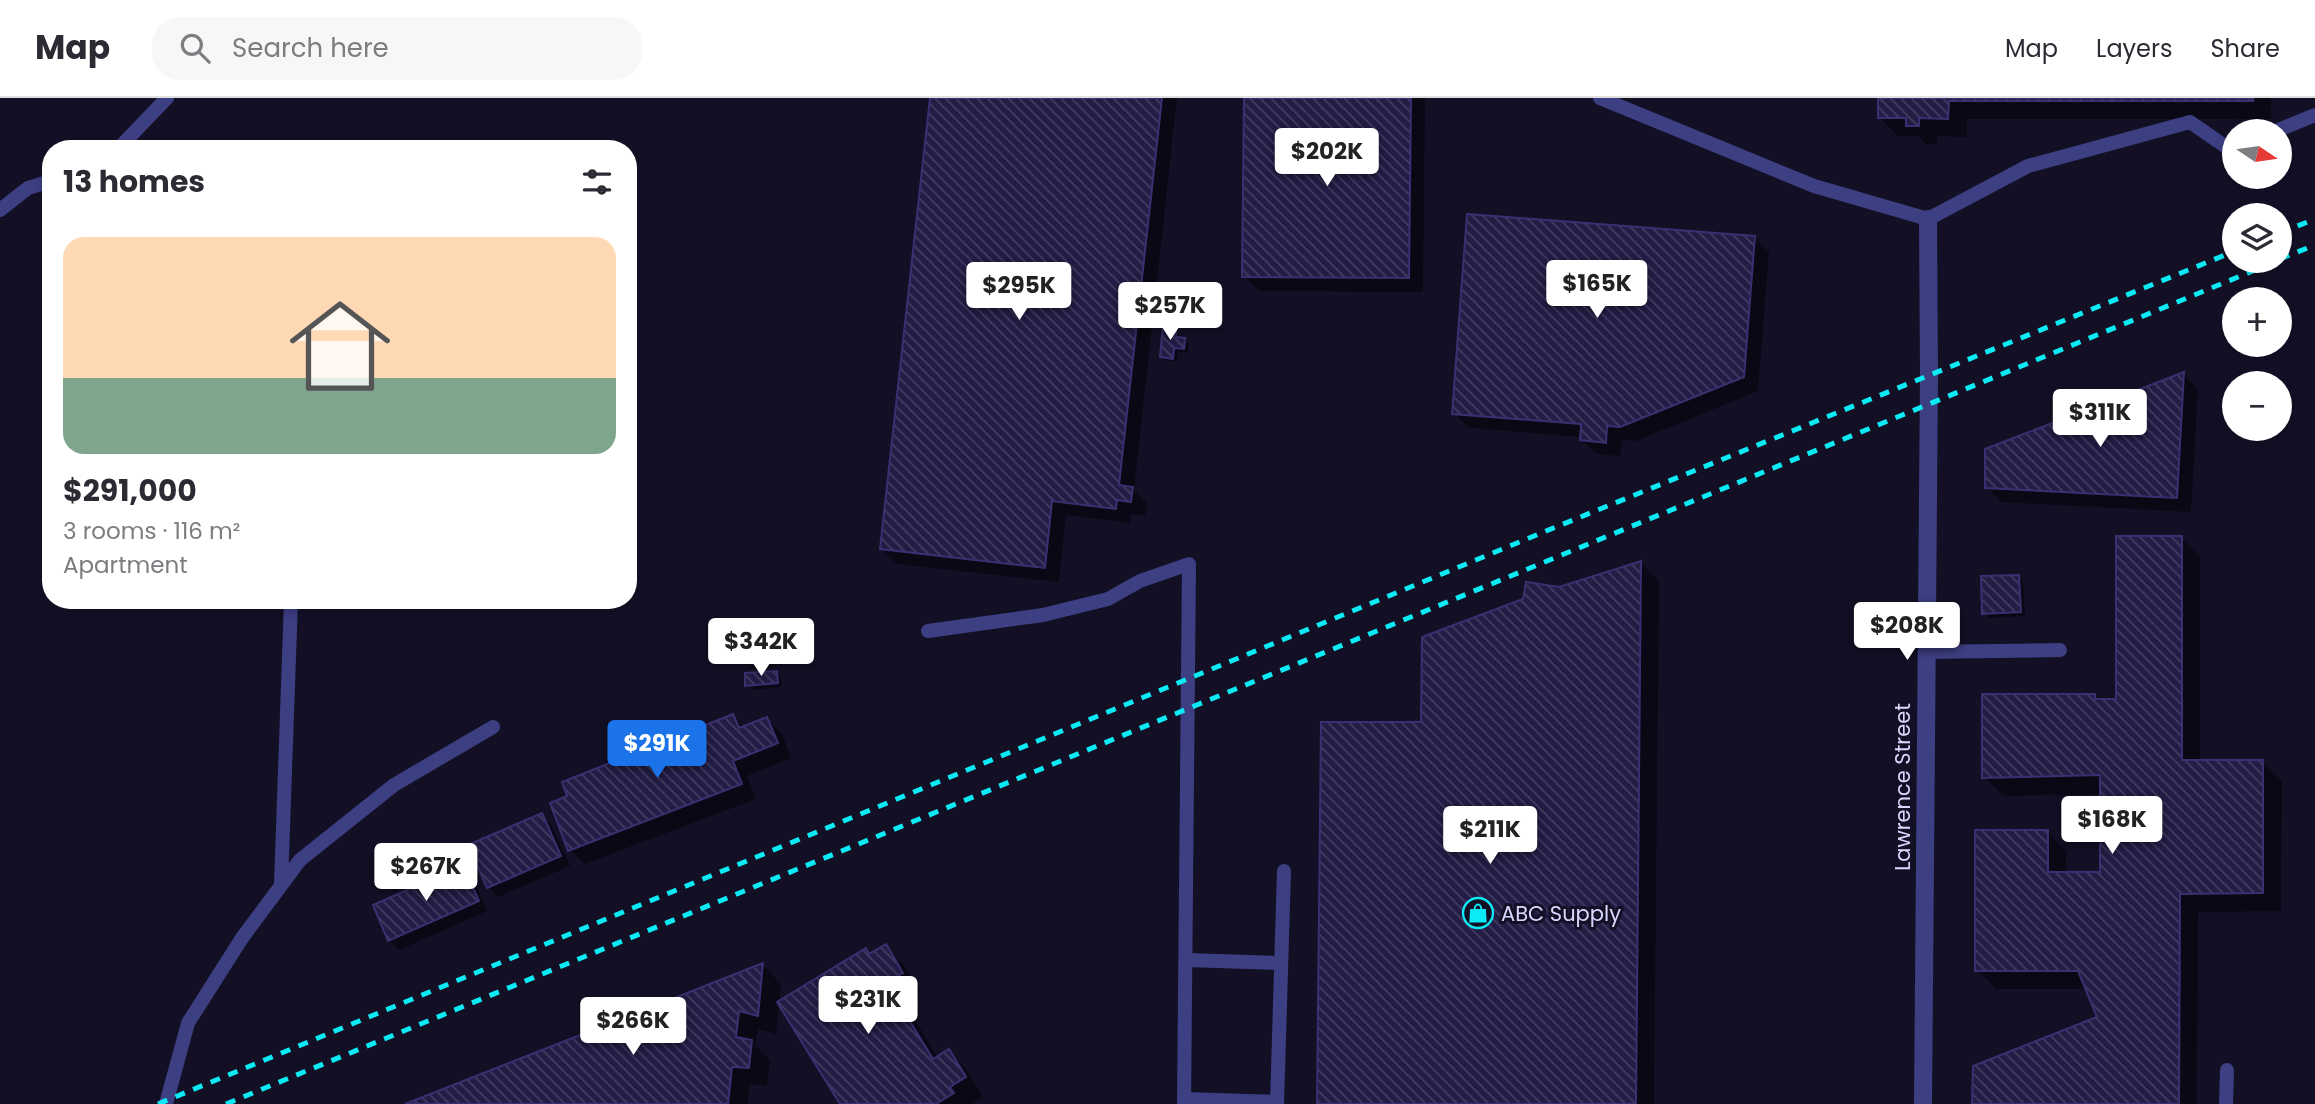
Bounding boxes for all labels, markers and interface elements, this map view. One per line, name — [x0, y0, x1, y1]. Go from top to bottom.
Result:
search box — [152, 17, 642, 80]
text: Map — [35, 24, 110, 71]
icon: search — [176, 29, 214, 67]
text: Search here — [232, 30, 389, 66]
text: Map — [2005, 32, 2058, 65]
text: Layers — [2096, 32, 2172, 65]
text: Share — [2210, 32, 2280, 65]
north arrow — [2222, 119, 2292, 189]
map controls — [2222, 119, 2292, 441]
pin: $202K — [1278, 129, 1376, 188]
text: $202K — [1291, 135, 1363, 167]
text: 13 homes — [63, 160, 205, 203]
icon: filters — [578, 163, 616, 201]
button: layers — [2222, 203, 2292, 273]
pin: $165K — [1548, 260, 1646, 320]
pin: $295K — [970, 262, 1068, 322]
text: $165K — [1562, 267, 1632, 299]
text: $295K — [982, 269, 1056, 301]
pin: $257K — [1121, 282, 1219, 342]
icon: home — [277, 283, 403, 409]
button: + — [2222, 287, 2292, 357]
text: $257K — [1134, 289, 1206, 321]
button: − — [2222, 371, 2292, 441]
pin: $311K — [2051, 390, 2149, 449]
text: $311K — [2069, 396, 2131, 428]
text: $291,000 — [63, 469, 197, 512]
text: 3 rooms · 116 m² — [63, 515, 240, 547]
text: Apartment — [63, 549, 188, 581]
pin: $208K — [1858, 602, 1956, 662]
text: $208K — [1870, 609, 1944, 641]
pin: $342K — [712, 618, 810, 678]
text: $342K — [724, 625, 798, 657]
street label: Lawrence Street — [1888, 703, 1917, 871]
pin: $291K — [608, 720, 706, 780]
text: $291K — [623, 727, 691, 759]
pin: $168K — [2063, 796, 2161, 856]
text: $168K — [2077, 803, 2147, 835]
pin: $211K — [1441, 806, 1539, 866]
text: $211K — [1459, 813, 1521, 845]
pin: $267K — [377, 844, 475, 903]
text: $267K — [390, 850, 462, 882]
shop icon: ABC Supply — [1461, 896, 1495, 930]
place label: ABC Supply — [1501, 899, 1621, 928]
pin: $231K — [819, 976, 917, 1036]
text: $231K — [835, 983, 901, 1015]
pin: $266K — [584, 998, 682, 1057]
text: $266K — [596, 1004, 670, 1036]

